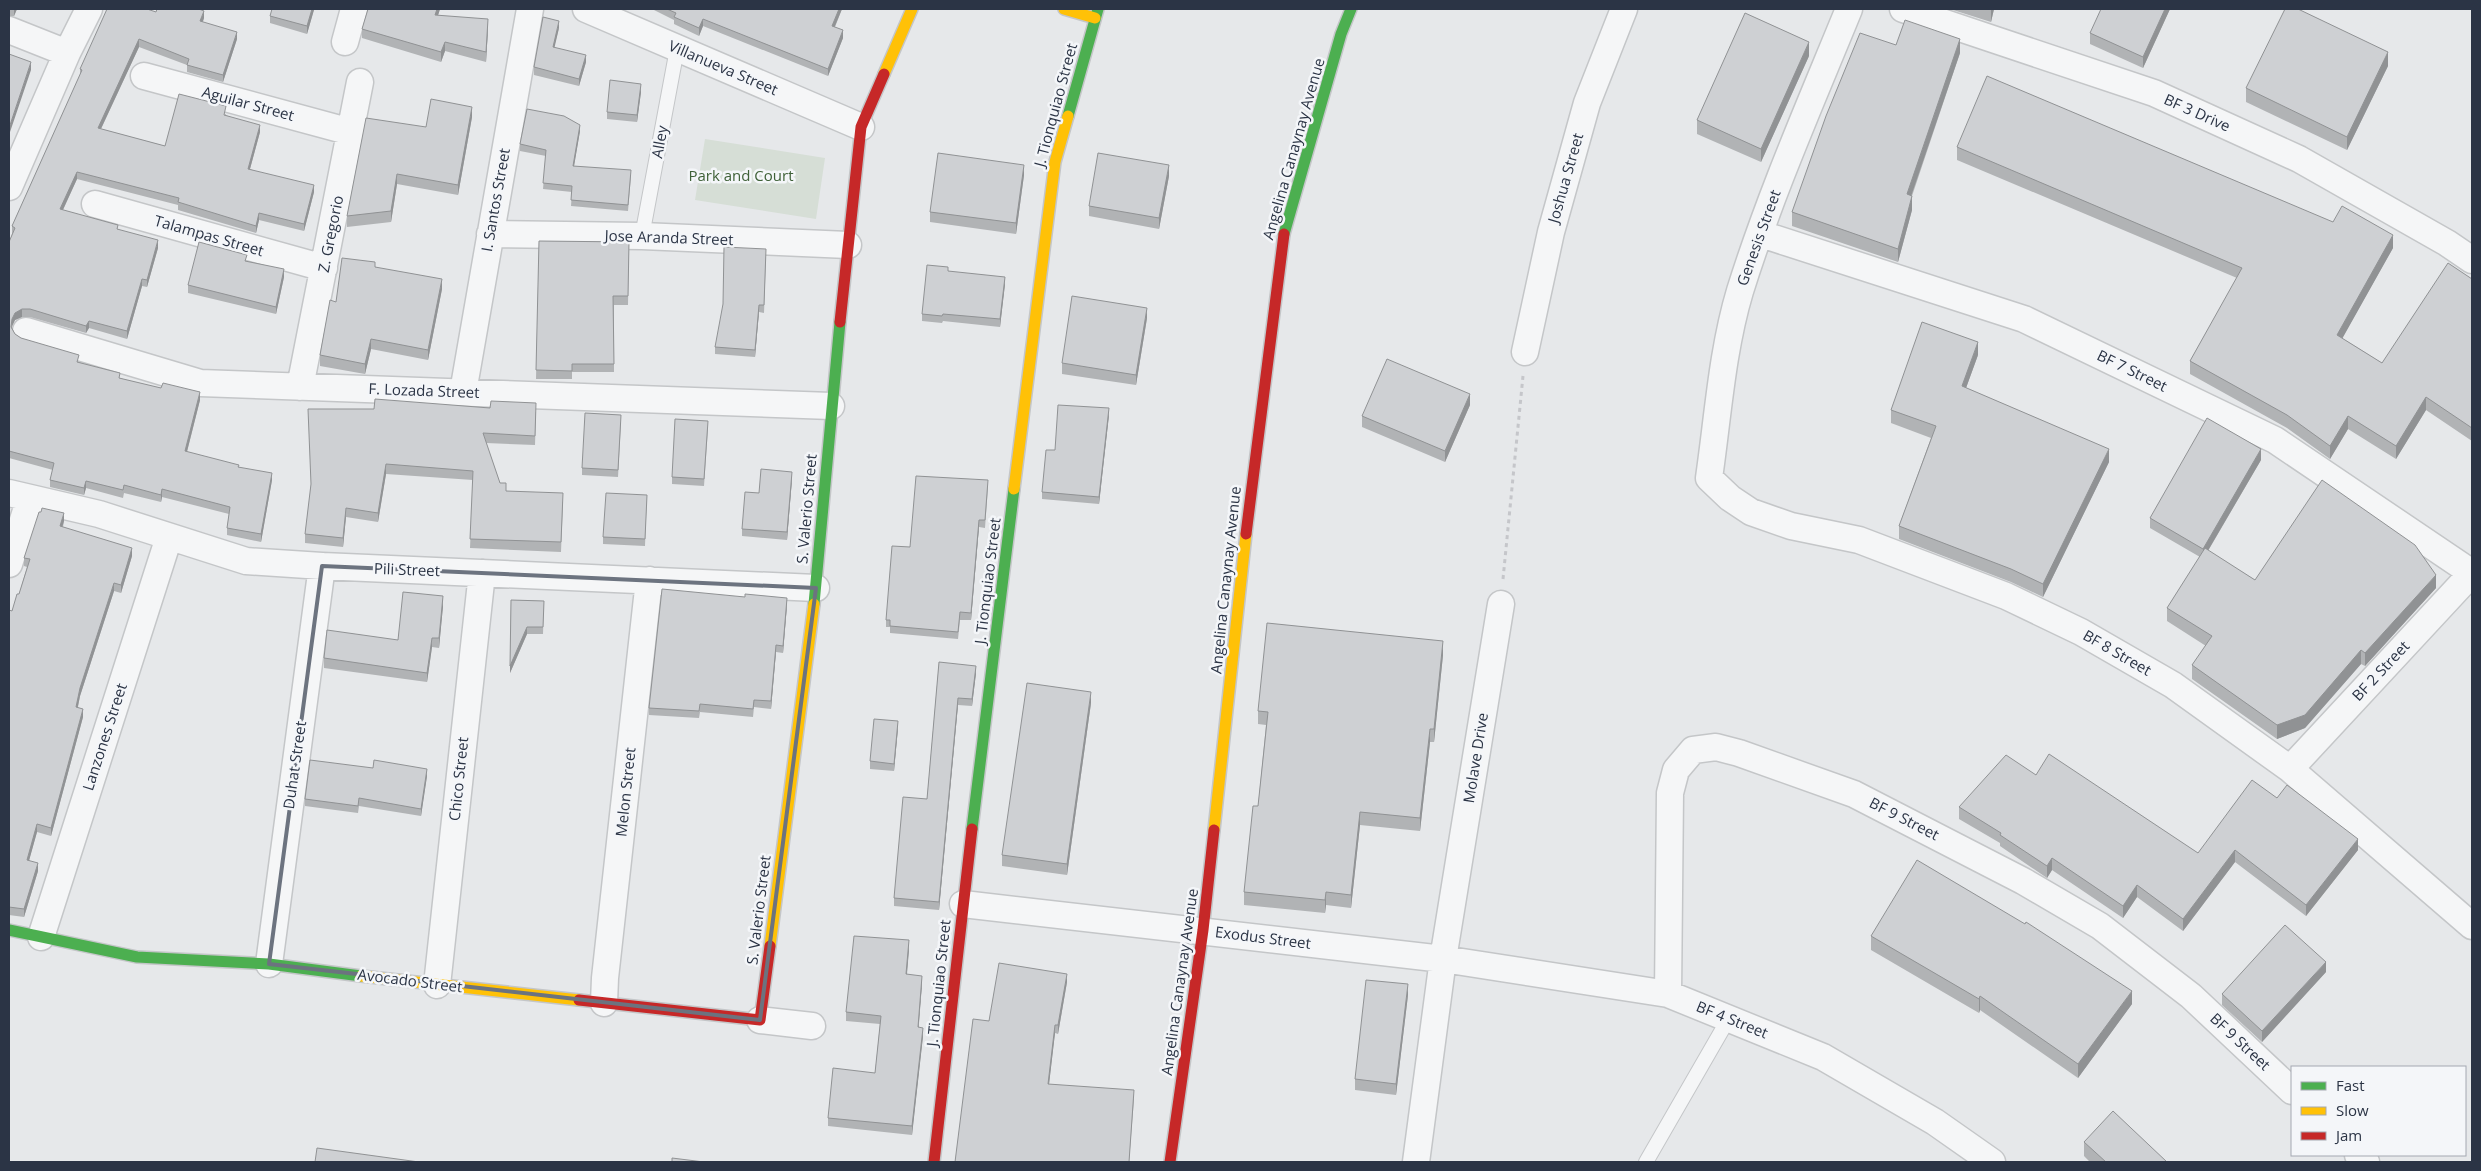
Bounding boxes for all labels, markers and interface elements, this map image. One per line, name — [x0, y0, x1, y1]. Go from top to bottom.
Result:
street label: Villanueva Street — [666, 35, 781, 99]
street label: J. Tionquiao Street — [1028, 41, 1081, 171]
street label: Angelina Canaynay Avenue — [1257, 55, 1329, 242]
street label: Aguilar Street — [200, 81, 297, 125]
street label: BF 3 Drive — [2161, 89, 2234, 136]
street label: Alley — [646, 123, 672, 160]
street label: Joshua Street — [1542, 130, 1587, 227]
street label: I. Santos Street — [476, 146, 514, 253]
park label: Park and Court — [688, 165, 794, 185]
street label: Genesis Street — [1731, 187, 1785, 288]
street label: Z. Gregorio — [313, 194, 347, 274]
street label: Talampas Street — [152, 210, 266, 260]
street label: Jose Aranda Street — [602, 225, 734, 249]
street label: BF 7 Street — [2094, 345, 2171, 396]
street label: F. Lozada Street — [368, 378, 480, 402]
street label: S. Valerio Street — [791, 453, 821, 565]
street label: Angelina Canaynay Avenue — [1205, 485, 1245, 675]
street label: J. Tionquiao Street — [969, 516, 1005, 647]
street label: Pili Street — [374, 558, 440, 580]
street label: BF 8 Street — [2080, 625, 2155, 680]
street label: BF 2 Street — [2347, 636, 2413, 705]
street label: Lanzones Street — [77, 680, 131, 793]
street label: Molave Drive — [1458, 711, 1492, 804]
street label: Duhat Street — [278, 720, 310, 810]
street label: Chico Street — [444, 736, 472, 822]
street label: Melon Street — [610, 746, 640, 838]
street label: BF 9 Street — [1866, 792, 1943, 844]
street label: S. Valerio Street — [741, 854, 775, 966]
street label: Angelina Canaynay Avenue — [1156, 887, 1202, 1076]
street label: J. Tionquiao Street — [921, 918, 955, 1049]
street label: Exodus Street — [1214, 921, 1312, 953]
street label: Avocado Street — [357, 964, 464, 996]
street label: BF 4 Street — [1694, 996, 1771, 1043]
street label: BF 9 Street — [2206, 1008, 2275, 1074]
legend — [2291, 1066, 2466, 1156]
text: Fast — [2336, 1075, 2365, 1095]
text: Slow — [2336, 1100, 2369, 1120]
text: Jam — [2334, 1125, 2362, 1145]

